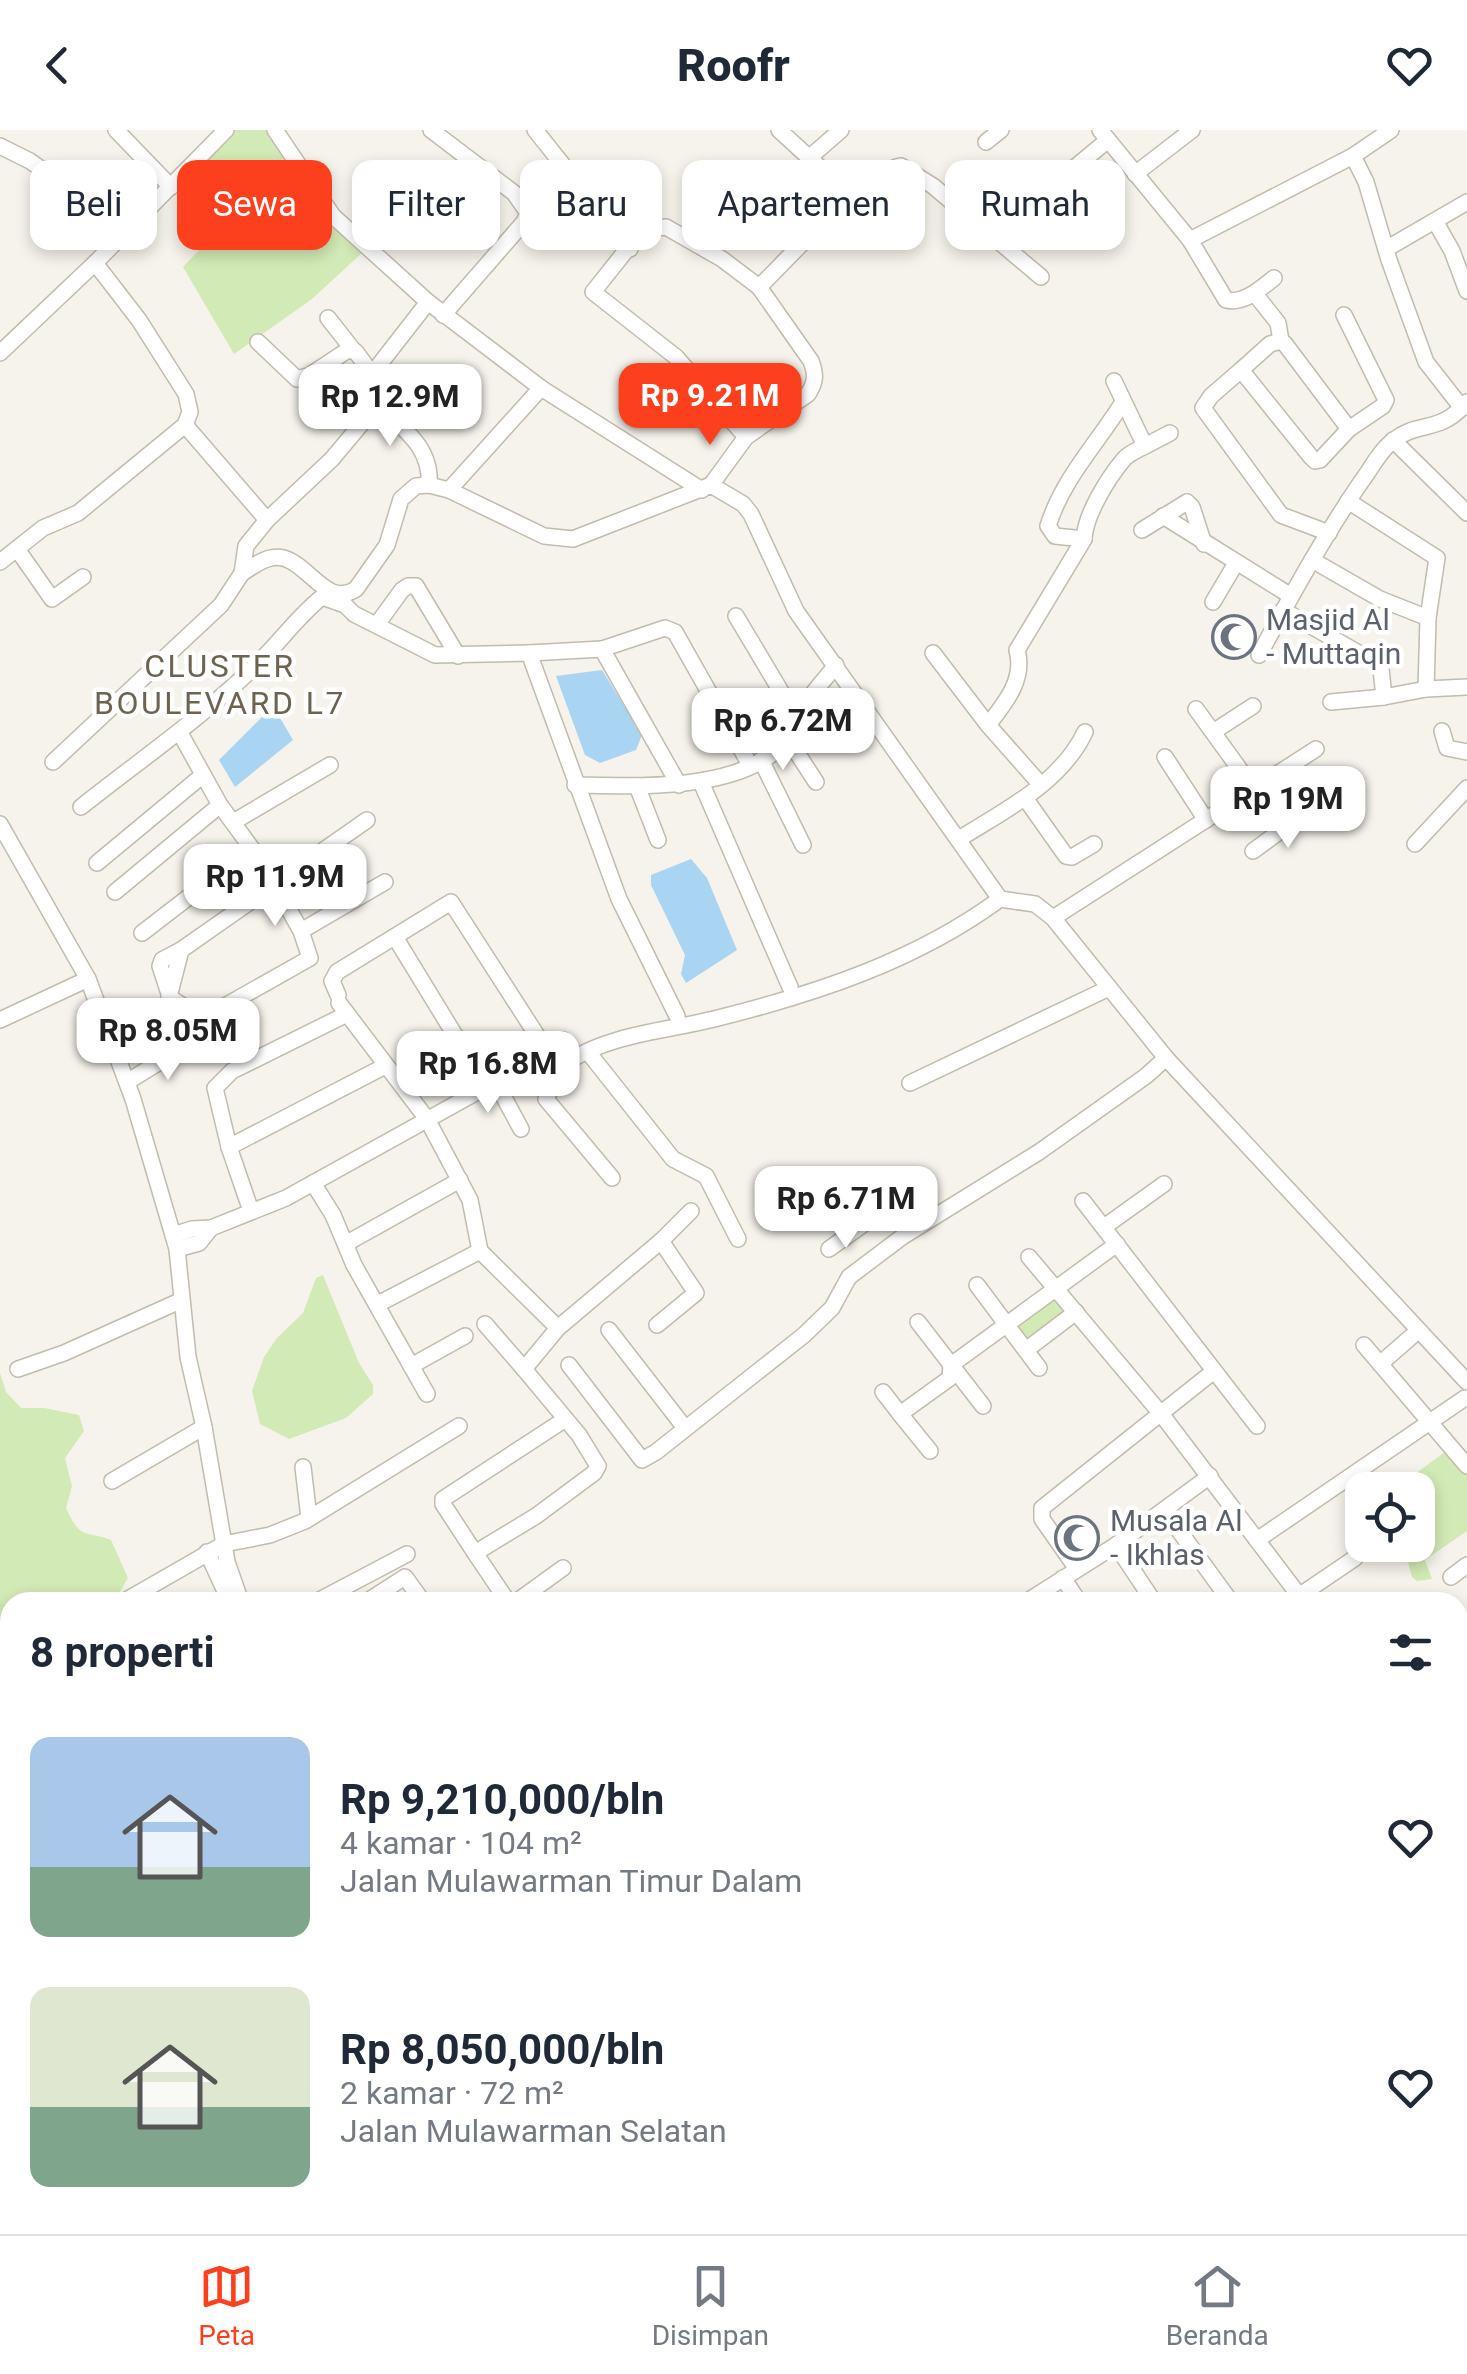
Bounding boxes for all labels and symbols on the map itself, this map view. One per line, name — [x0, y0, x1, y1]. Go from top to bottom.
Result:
pin: Rp 9.21M — [607, 363, 813, 448]
pin: Rp 12.9M — [287, 364, 493, 449]
place label: Masjid Al - Muttaqin — [1266, 602, 1401, 671]
mosque icon: Masjid Al - Muttaqin — [1211, 614, 1257, 660]
district label: CLUSTER BOULEVARD L7 — [94, 647, 346, 722]
pin: Rp 6.72M — [680, 688, 886, 773]
pin: Rp 19M — [1207, 766, 1369, 851]
pin: Rp 11.9M — [172, 844, 378, 929]
pin: Rp 8.05M — [65, 998, 271, 1083]
pin: Rp 16.8M — [385, 1031, 591, 1116]
pin: Rp 6.71M — [743, 1166, 949, 1251]
place label: Musala Al - Ikhlas — [1110, 1503, 1242, 1572]
mosque icon: Musala Al - Ikhlas — [1054, 1515, 1100, 1561]

